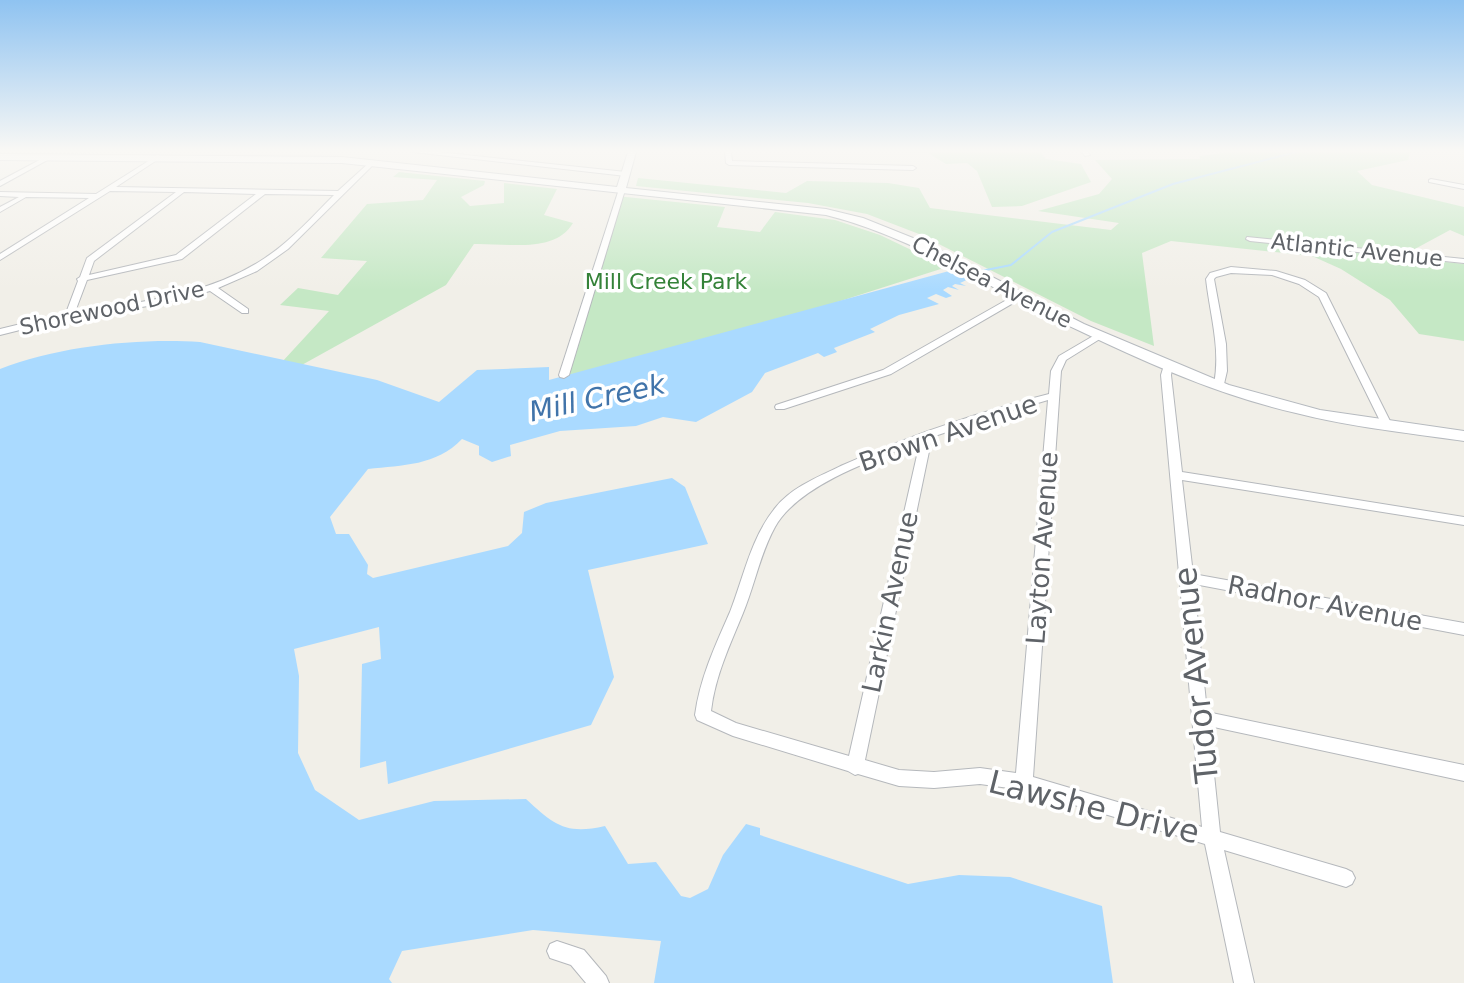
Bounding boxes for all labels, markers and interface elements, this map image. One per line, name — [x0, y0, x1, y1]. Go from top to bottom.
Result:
street label: Atlantic Avenue — [1270, 229, 1444, 271]
street label: Chelsea Avenue — [908, 231, 1076, 333]
park label: Mill Creek Park — [585, 269, 748, 294]
street label: Shorewood Drive — [17, 276, 207, 340]
water label: Mill Creek — [526, 367, 670, 428]
street label: Brown Avenue — [855, 388, 1041, 478]
street label: Layton Avenue — [1020, 451, 1064, 645]
street label: Larkin Avenue — [856, 509, 924, 695]
street label: Tudor Avenue — [1166, 565, 1226, 786]
street label: Radnor Avenue — [1225, 569, 1425, 637]
street label: Lawshe Drive — [985, 762, 1203, 852]

